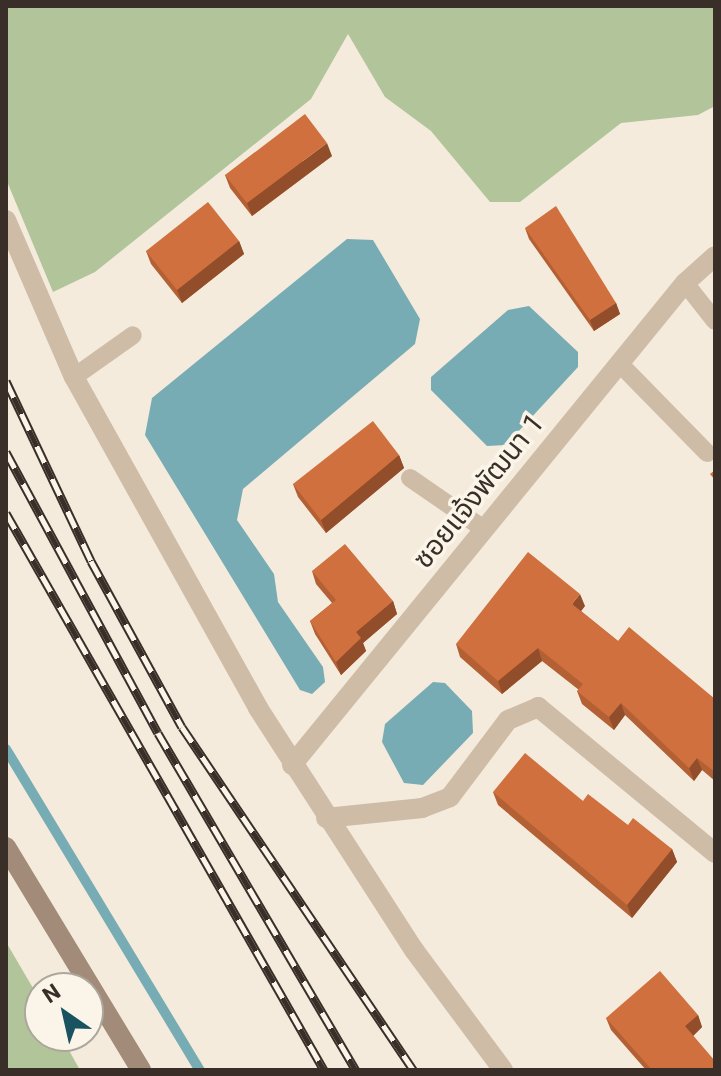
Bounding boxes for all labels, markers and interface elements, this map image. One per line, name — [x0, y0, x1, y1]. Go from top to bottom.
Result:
street label: ซอยแจ้งพัฒนา 1 — [406, 407, 552, 575]
north arrow — [24, 972, 104, 1052]
text: N — [38, 979, 65, 1008]

